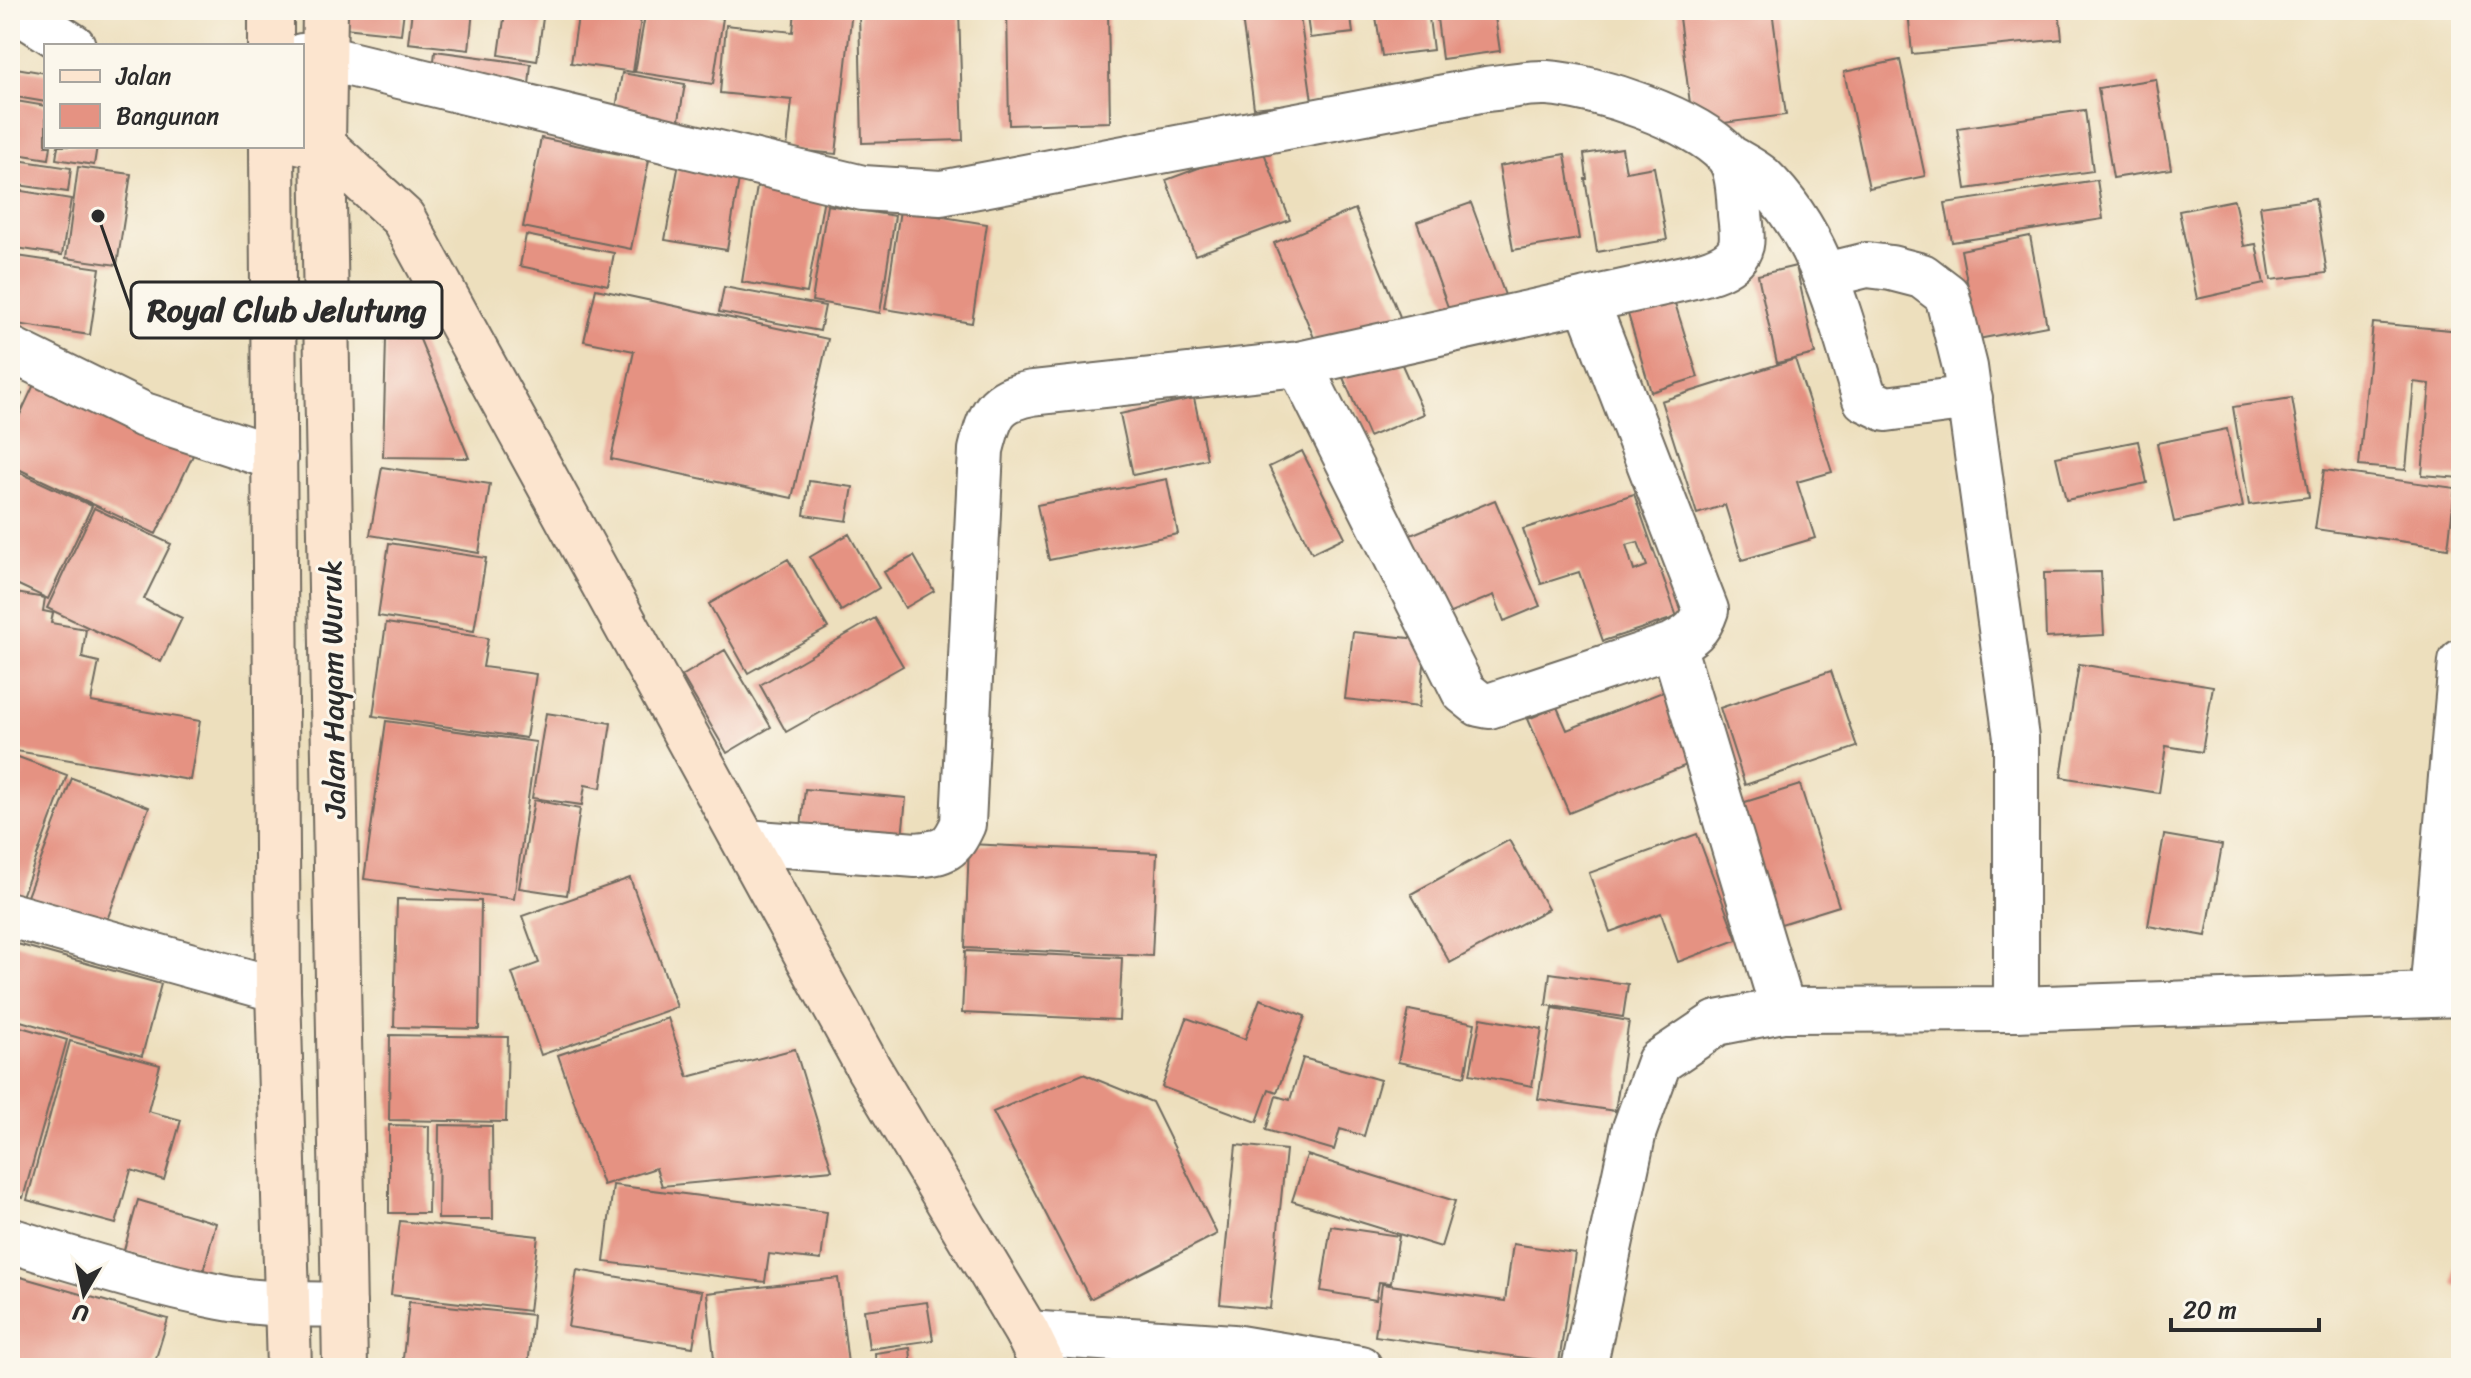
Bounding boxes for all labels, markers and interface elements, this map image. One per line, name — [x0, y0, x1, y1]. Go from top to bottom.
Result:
legend — [44, 44, 304, 148]
text: Jalan — [115, 55, 171, 97]
text: Bangunan — [116, 95, 219, 137]
callout: Royal Club Jelutung — [131, 282, 442, 338]
text: Royal Club Jelutung — [146, 282, 427, 339]
street label: Jalan Hayam Wuruk — [304, 559, 362, 820]
north arrow — [44, 1254, 124, 1334]
scale bar — [2171, 1282, 2319, 1332]
text: 20 m — [2183, 1289, 2237, 1331]
text: U — [69, 1293, 91, 1334]

